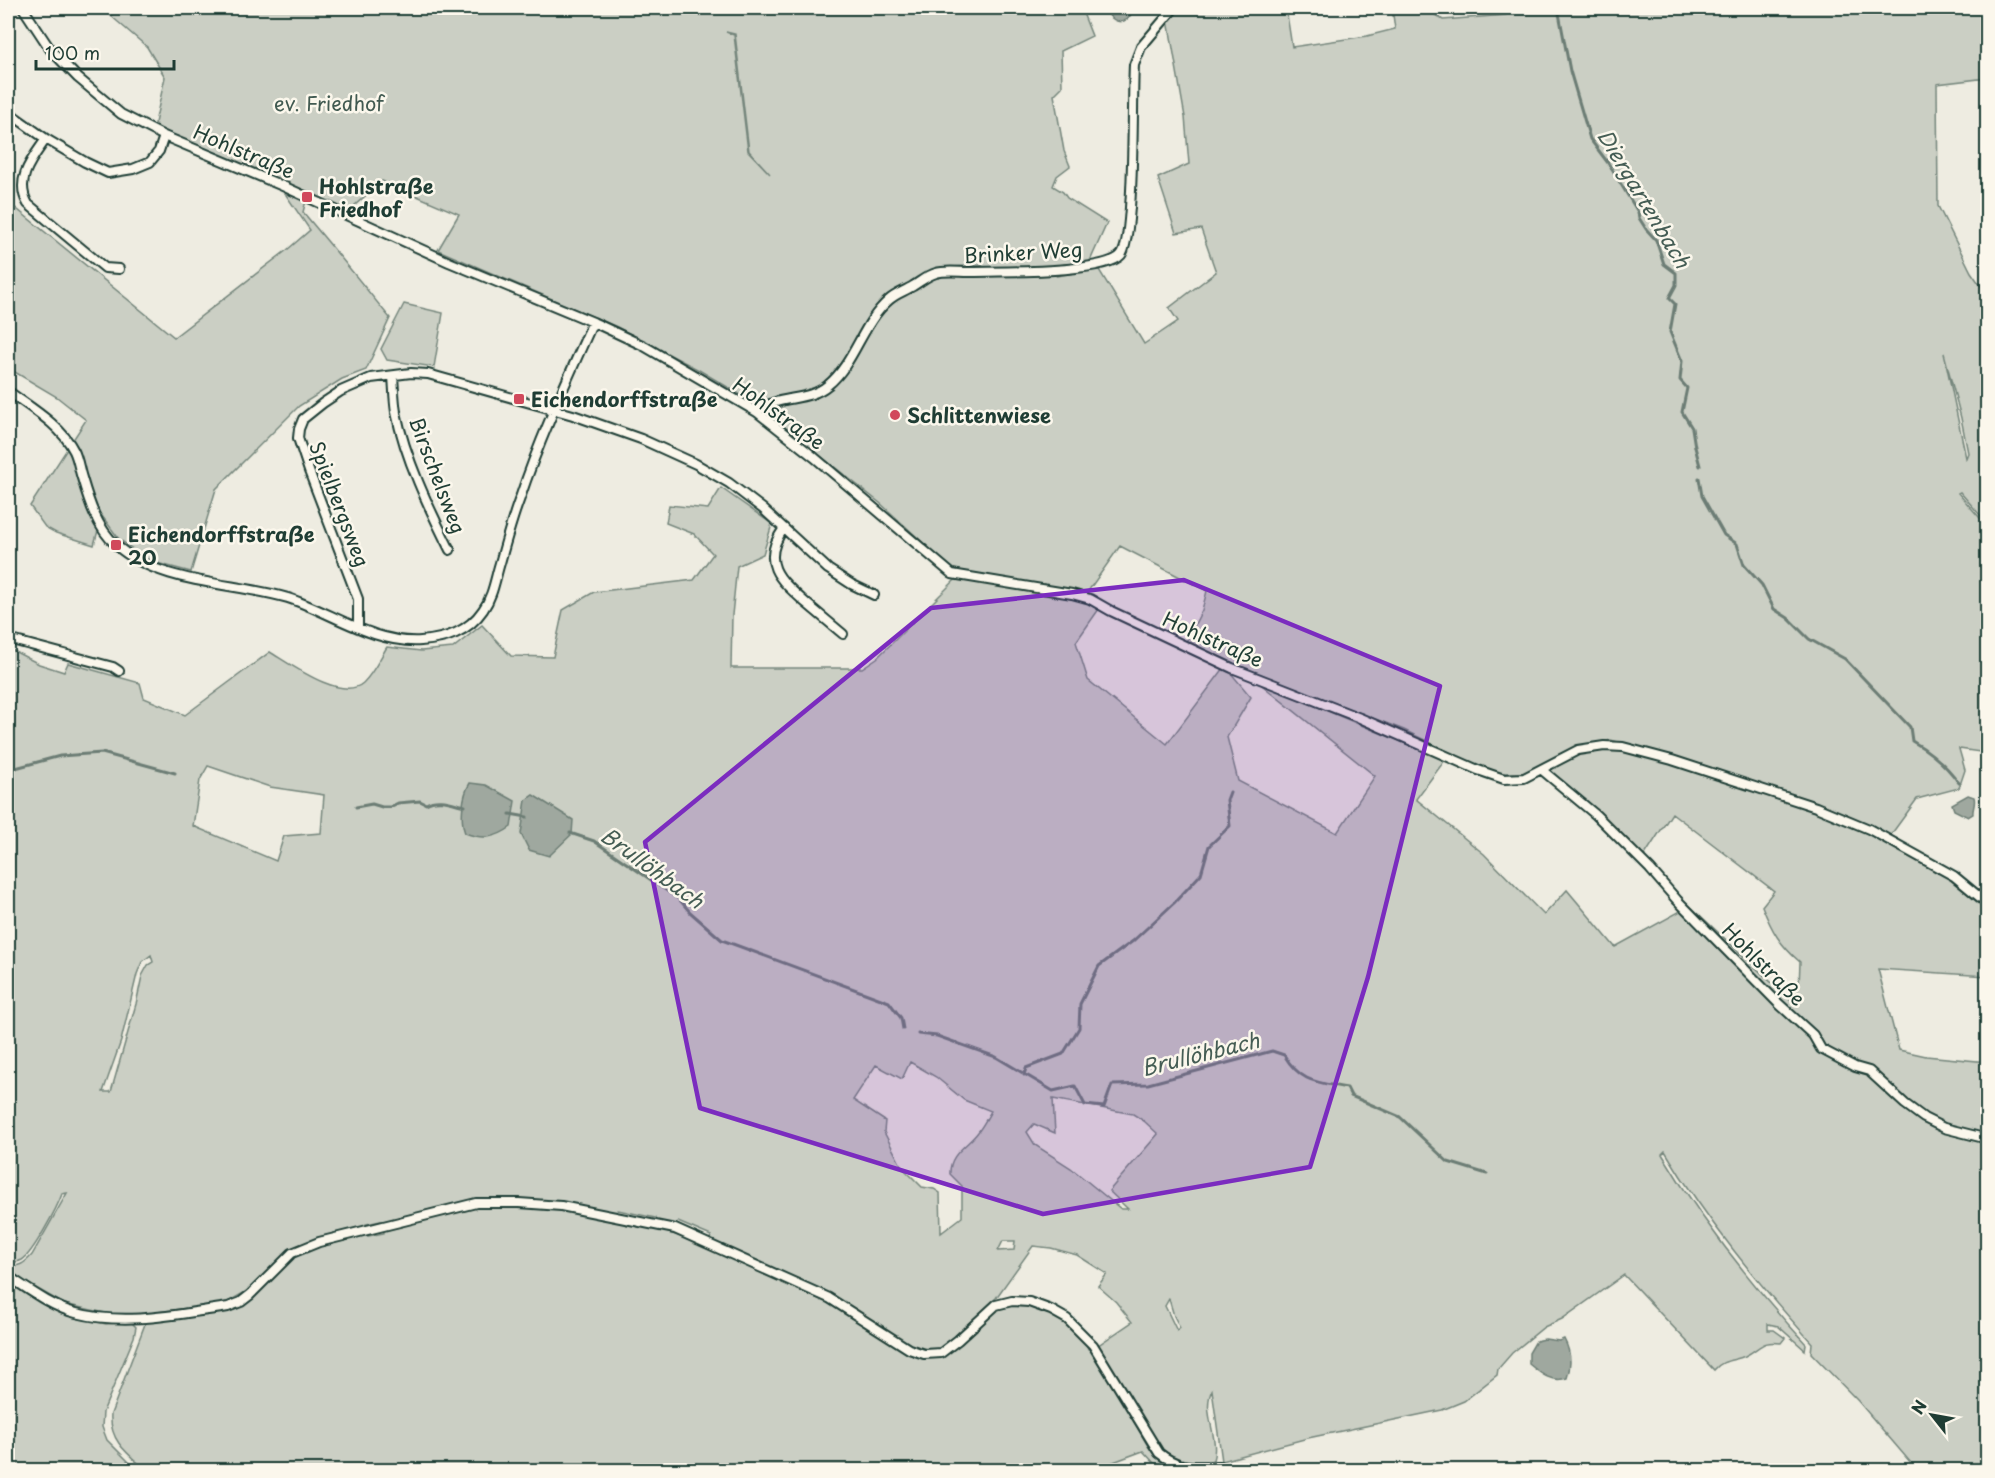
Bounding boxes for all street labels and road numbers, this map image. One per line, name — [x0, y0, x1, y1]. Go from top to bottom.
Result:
street label: Hohlstraße — [189, 116, 299, 186]
street label: Brinker Weg — [963, 234, 1083, 270]
street label: Hohlstraße — [727, 369, 831, 457]
street label: Birschelsweg — [402, 412, 474, 538]
street label: Spielbergsweg — [302, 437, 378, 571]
street label: Hohlstraße — [1158, 603, 1268, 675]
street label: Hohlstraße — [1715, 915, 1813, 1013]

